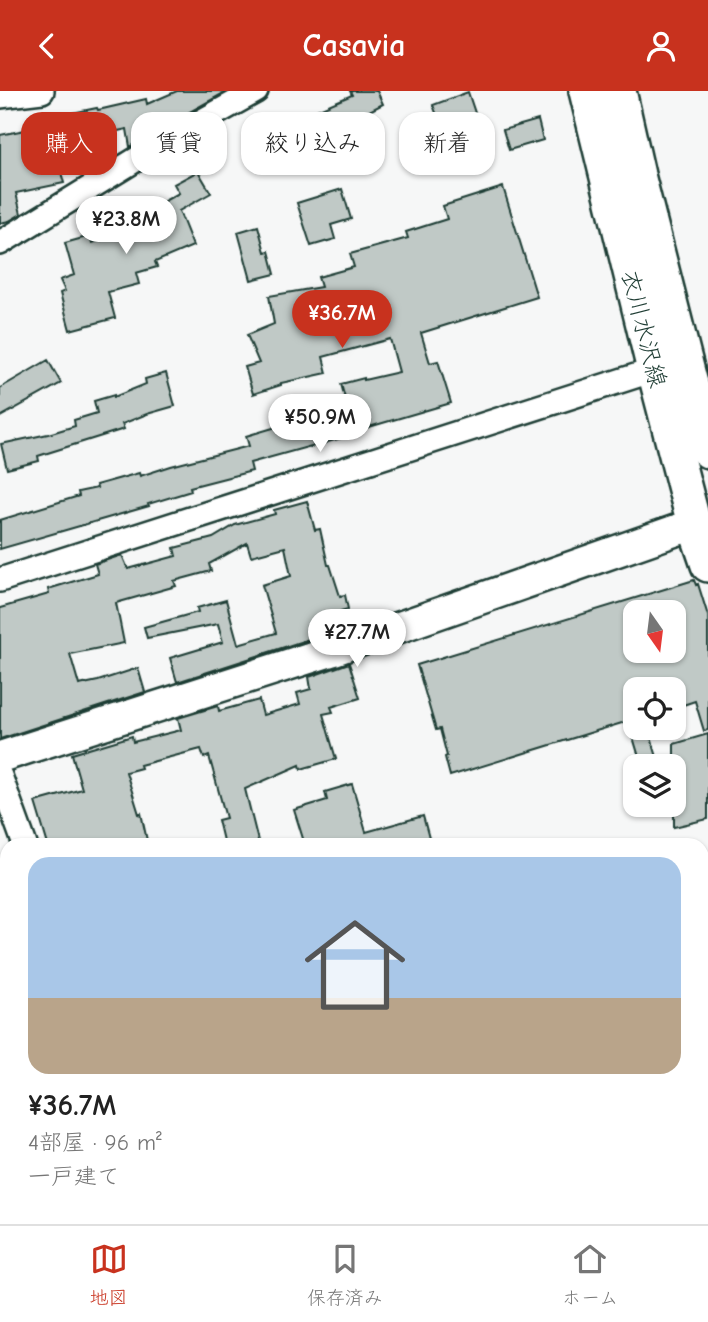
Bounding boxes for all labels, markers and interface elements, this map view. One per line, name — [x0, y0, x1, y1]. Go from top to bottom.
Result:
icon: back — [28, 27, 66, 65]
text: Casavia — [303, 27, 405, 64]
icon: person — [642, 27, 680, 65]
chip: 購入 — [21, 112, 117, 175]
chip: 賃貸 — [131, 112, 227, 175]
chip: 絞り込み — [241, 112, 385, 175]
chip: 新着 — [399, 112, 495, 175]
pin: ¥23.8M — [69, 197, 183, 256]
text: ¥23.8M — [92, 205, 160, 232]
street label: 衣川水沢線 — [616, 267, 672, 391]
pin: ¥36.7M — [285, 291, 399, 350]
text: ¥36.7M — [308, 299, 376, 326]
pin: ¥50.9M — [263, 395, 377, 454]
text: ¥50.9M — [284, 403, 356, 430]
north arrow — [623, 600, 686, 663]
map controls — [623, 600, 686, 817]
pin: ¥27.7M — [300, 609, 414, 669]
text: ¥27.7M — [324, 618, 390, 645]
button: locate — [623, 677, 686, 740]
button: layers — [623, 754, 686, 817]
icon: home — [292, 902, 418, 1028]
text: ¥36.7M — [28, 1088, 116, 1123]
text: 4部屋 · 96 m² — [28, 1129, 162, 1156]
text: 一戸建て — [28, 1163, 120, 1190]
tab: 地図 — [90, 1240, 128, 1309]
tab: 保存済み — [307, 1240, 383, 1309]
tab: ホーム — [562, 1240, 618, 1309]

